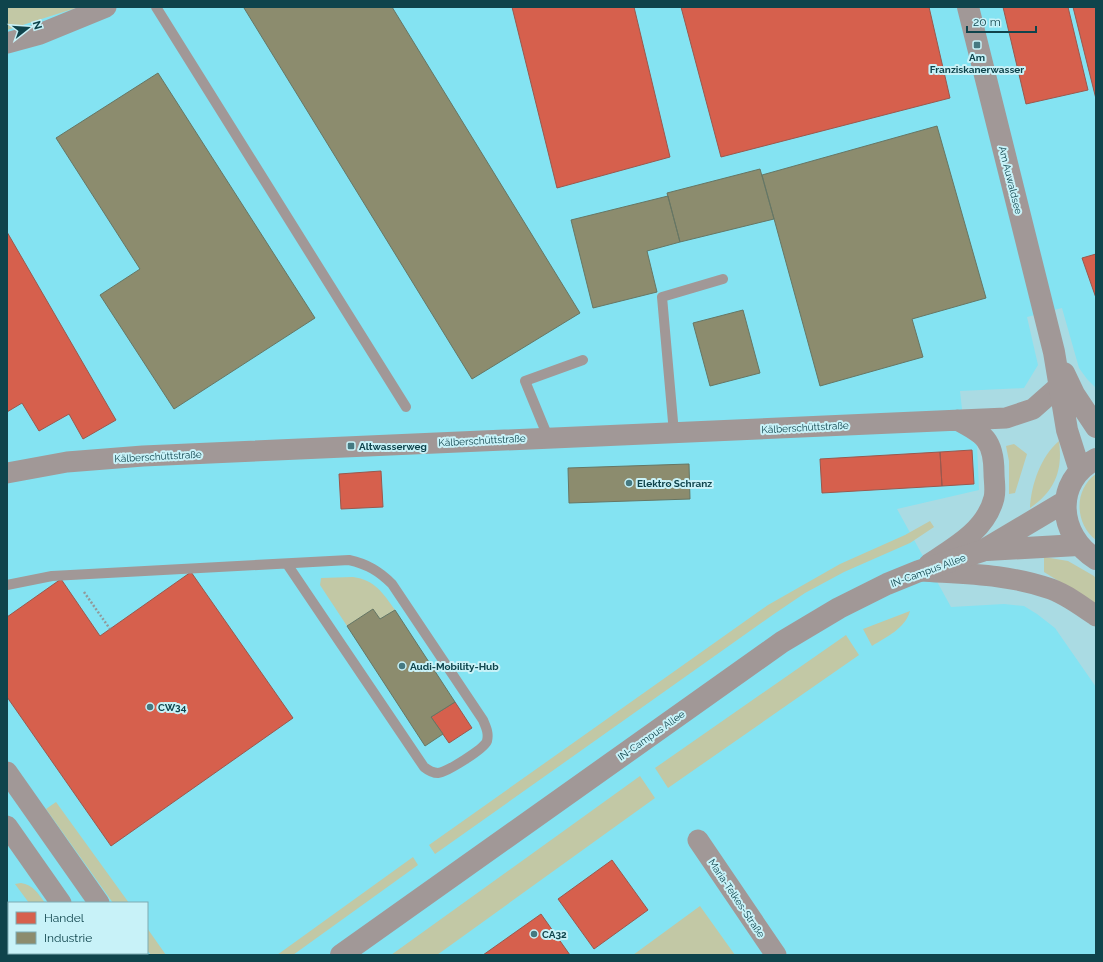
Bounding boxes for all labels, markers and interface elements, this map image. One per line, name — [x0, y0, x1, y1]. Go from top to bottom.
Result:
north arrow — [8, 8, 48, 48]
scale bar — [967, 8, 1036, 34]
text: 20 m — [973, 15, 1001, 29]
text: N — [30, 19, 45, 31]
marker: Am Franziskanerwasser — [972, 40, 982, 50]
place label: Am Franziskanerwasser — [930, 52, 1024, 75]
street label: Am Auwaldsee — [997, 145, 1024, 215]
street label: Kälberschüttstraße — [761, 420, 849, 435]
street label: Kälberschüttstraße — [438, 433, 526, 448]
marker: Altwasserweg — [346, 441, 356, 451]
place label: Altwasserweg — [359, 441, 427, 452]
street label: Kälberschüttstraße — [114, 449, 202, 464]
marker: Elektro Schranz — [624, 478, 634, 488]
place label: Elektro Schranz — [637, 478, 712, 489]
street label: IN-Campus Allee — [889, 552, 967, 589]
marker: Audi-Mobility-Hub — [397, 661, 407, 671]
place label: Audi-Mobility-Hub — [410, 661, 499, 672]
marker: CW34 — [145, 702, 155, 712]
place label: CW34 — [158, 702, 187, 713]
street label: IN-Campus Allee — [616, 708, 687, 763]
street label: Maria-Telkes-Straße — [706, 857, 767, 940]
legend — [8, 902, 148, 954]
text: Handel — [44, 911, 85, 925]
marker: CA32 — [529, 929, 539, 939]
place label: CA32 — [542, 929, 567, 940]
text: Industrie — [44, 931, 92, 945]

